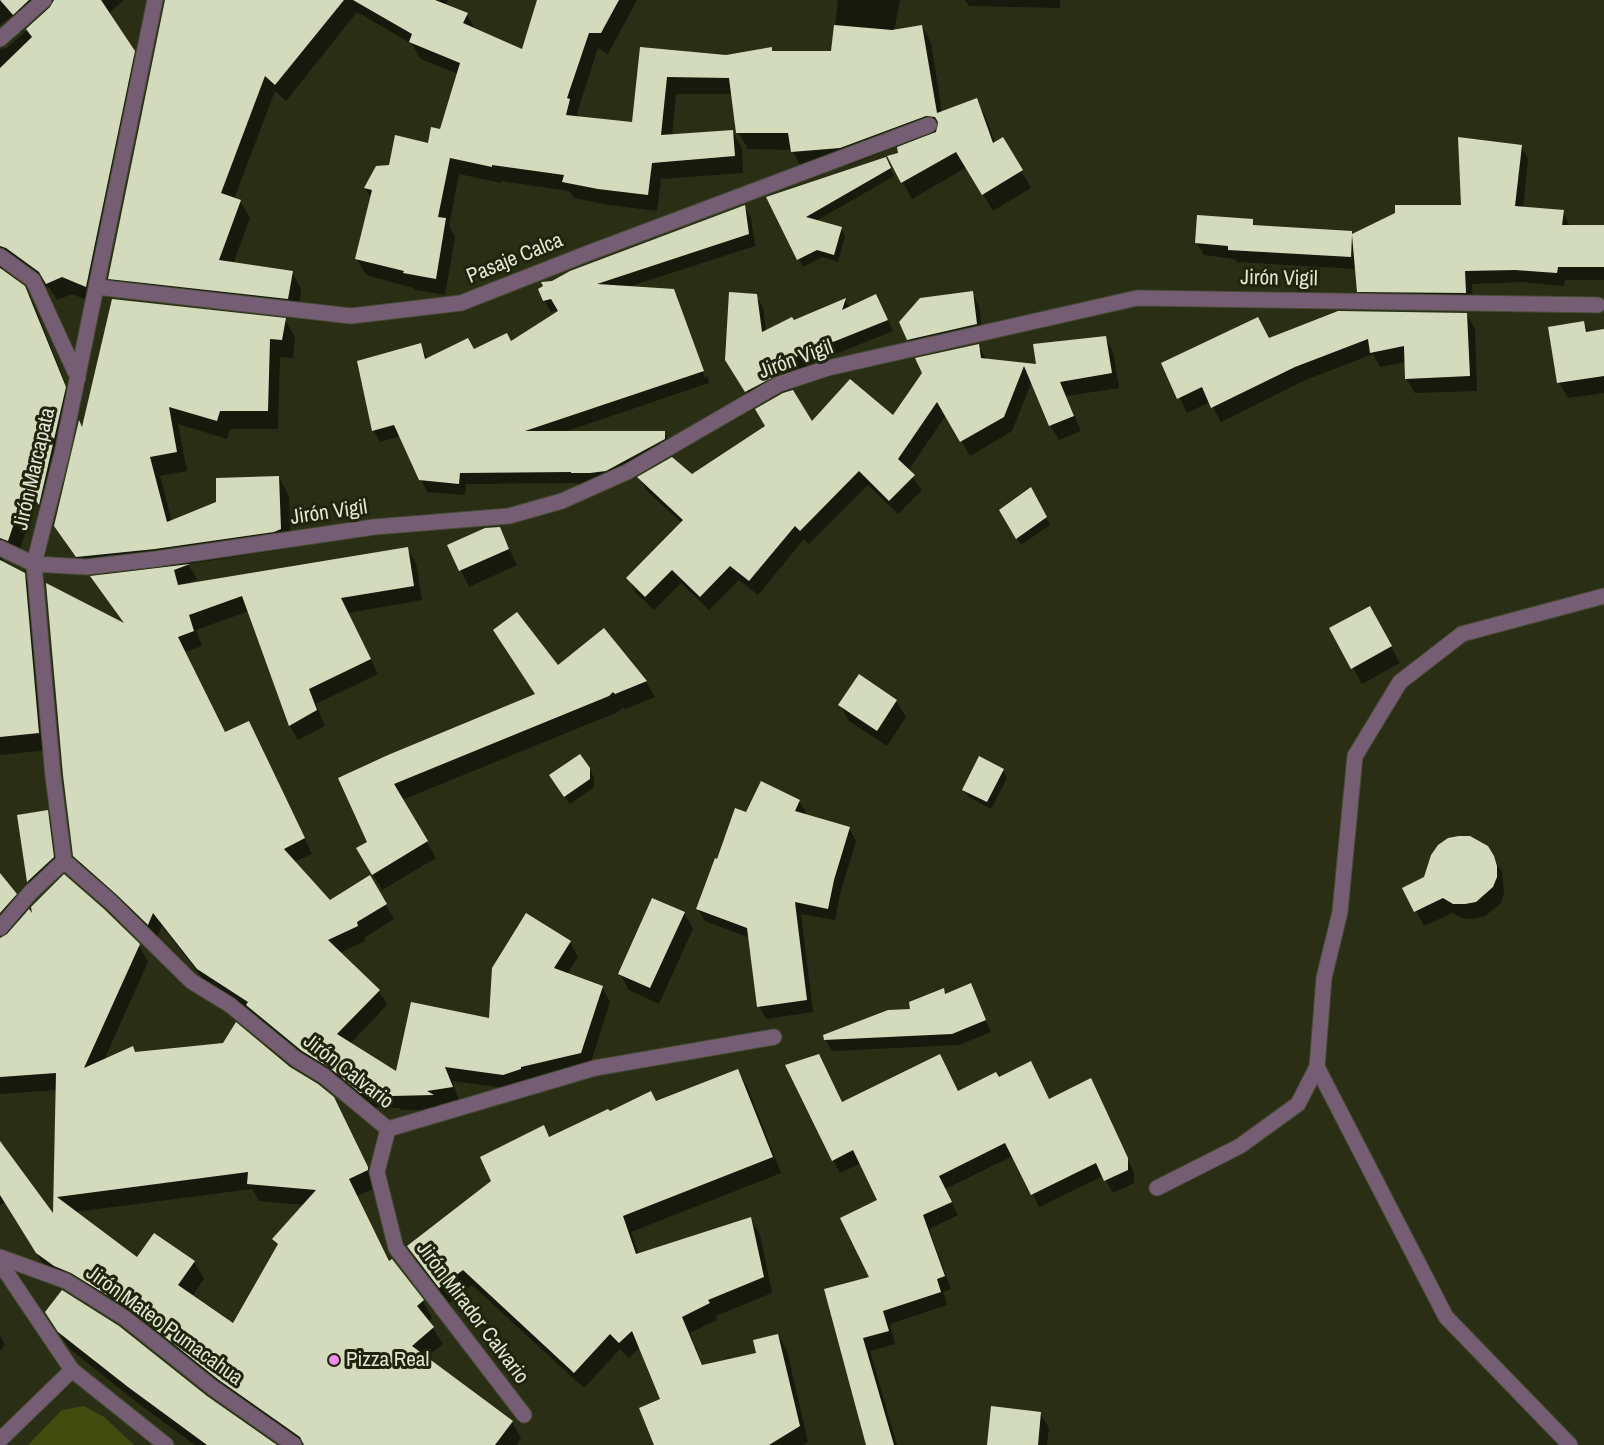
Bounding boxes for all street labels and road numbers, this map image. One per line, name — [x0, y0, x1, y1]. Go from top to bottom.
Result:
street label: Pasaje Calca — [463, 228, 567, 290]
street label: Jirón Vigil — [1240, 266, 1318, 292]
street label: Jirón Vigil — [755, 335, 837, 385]
street label: Jirón Marcapata — [9, 406, 61, 532]
street label: Jirón Vigil — [289, 495, 369, 531]
street label: Jirón Calvario — [298, 1029, 398, 1115]
street label: Jirón Mirador Calvario — [410, 1237, 534, 1389]
street label: Jirón Mateo Pumacahua — [81, 1261, 247, 1391]

